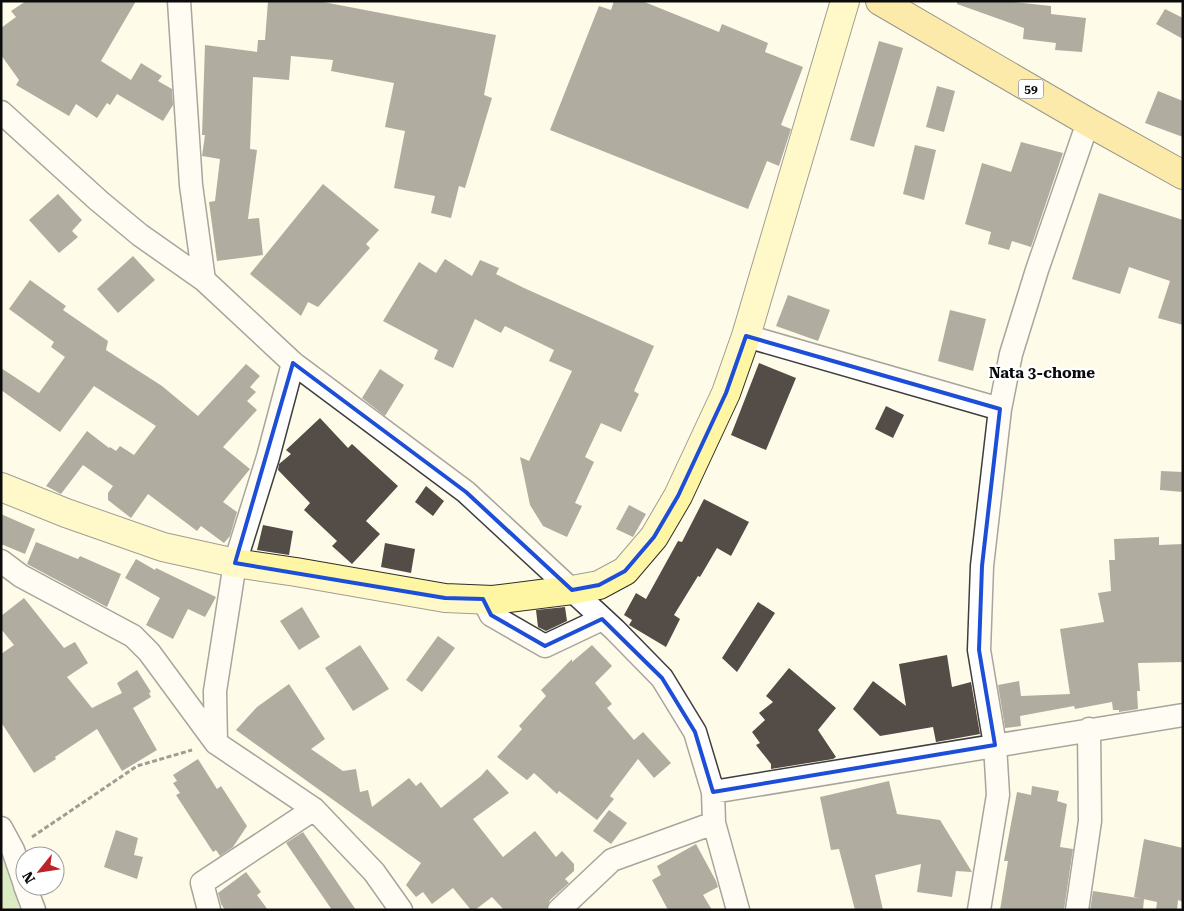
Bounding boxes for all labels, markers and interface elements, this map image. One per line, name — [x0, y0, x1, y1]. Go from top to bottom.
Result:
road number: 59 — [1018, 80, 1044, 98]
district label: Nata 3-chome — [989, 364, 1095, 382]
north arrow — [15, 846, 65, 896]
text: N — [19, 869, 38, 886]

